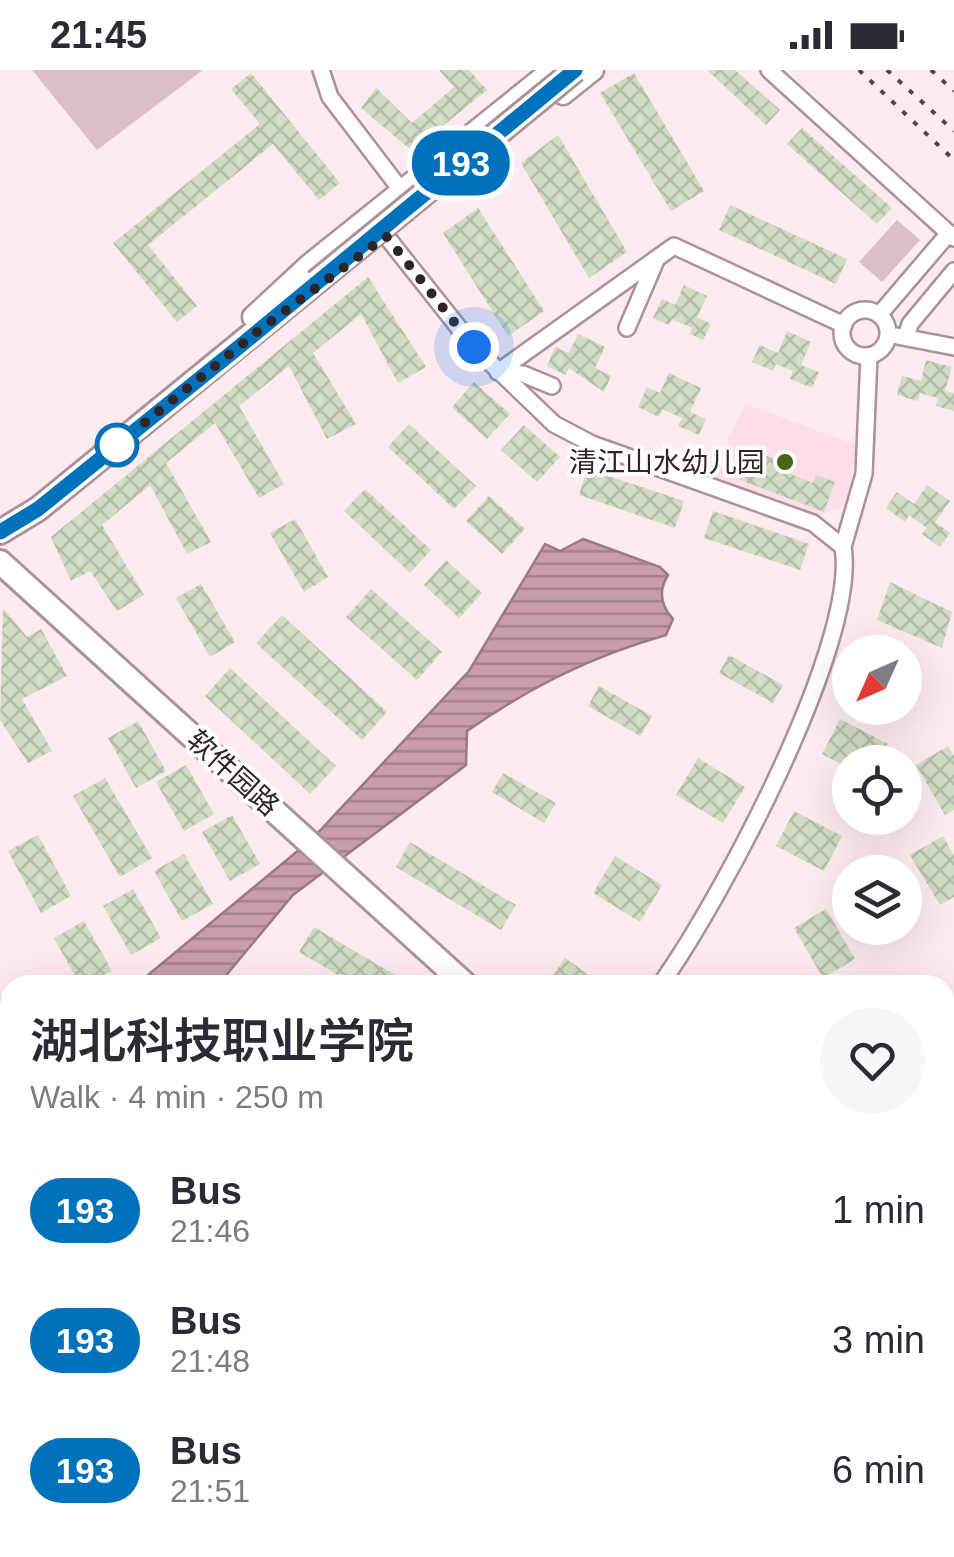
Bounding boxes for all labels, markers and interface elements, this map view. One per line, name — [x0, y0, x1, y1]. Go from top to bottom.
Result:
text: 21:45 — [50, 14, 147, 56]
line badge: 193 — [404, 131, 518, 196]
text: 193 — [432, 144, 490, 183]
your location — [449, 322, 499, 372]
unlabelled marker — [96, 424, 138, 466]
place label: 清江山水幼儿园 — [569, 447, 765, 478]
marker: 清江山水幼儿园 — [774, 451, 796, 473]
north arrow — [832, 635, 922, 725]
map controls — [832, 635, 922, 945]
street label: 软件园路 — [181, 724, 285, 822]
button: locate — [832, 745, 922, 835]
button: layers — [832, 855, 922, 945]
button: heart — [820, 1008, 925, 1113]
text: 湖北科技职业学院 — [30, 1015, 414, 1068]
text: Walk · 4 min · 250 m — [30, 1079, 324, 1115]
text: Bus — [170, 1170, 242, 1212]
text: 1 min — [832, 1189, 925, 1231]
text: 193 — [56, 1191, 114, 1230]
text: 21:46 — [170, 1213, 250, 1249]
text: Bus — [170, 1300, 242, 1342]
text: 3 min — [832, 1319, 925, 1361]
text: 193 — [56, 1321, 114, 1360]
text: 21:48 — [170, 1343, 250, 1379]
text: Bus — [170, 1430, 242, 1472]
text: 6 min — [832, 1449, 925, 1491]
text: 193 — [56, 1451, 114, 1490]
text: 21:51 — [170, 1473, 250, 1509]

